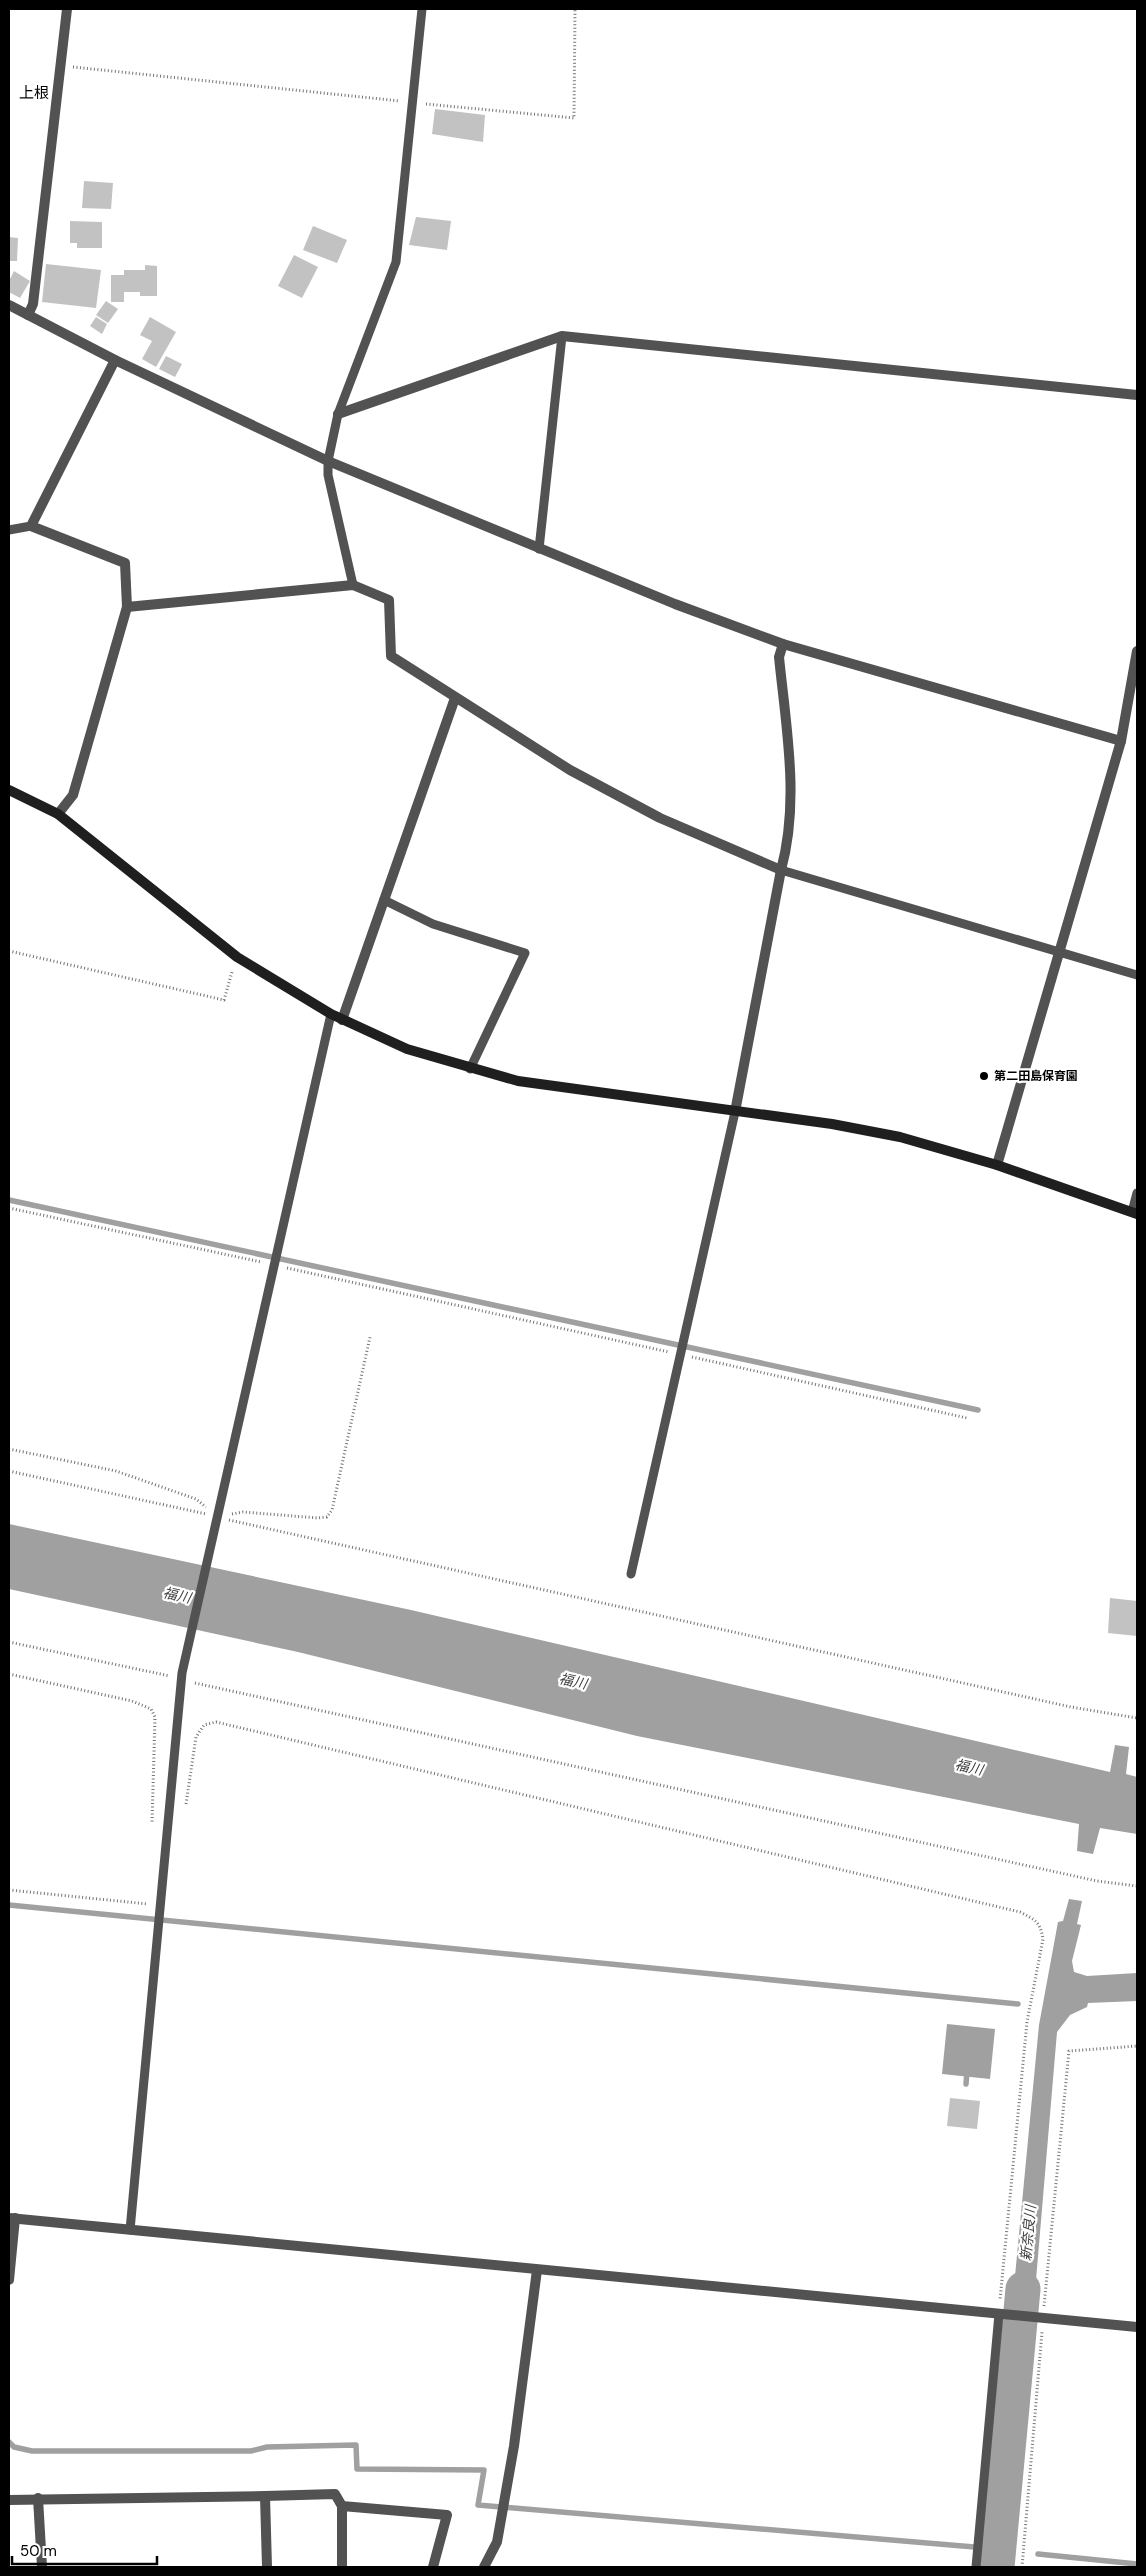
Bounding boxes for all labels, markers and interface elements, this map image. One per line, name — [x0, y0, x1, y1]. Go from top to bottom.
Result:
district label: 上根 — [19, 83, 49, 103]
place label: 第二田島保育園 — [994, 1068, 1078, 1084]
marker: 第二田島保育園 — [978, 1070, 990, 1082]
water label: 福川 — [161, 1583, 195, 1607]
water label: 福川 — [557, 1669, 591, 1693]
water label: 福川 — [953, 1755, 987, 1779]
water label: 新奈良川 — [1017, 2202, 1040, 2262]
scale bar — [12, 2534, 158, 2566]
text: 50 m — [20, 2541, 57, 2561]

